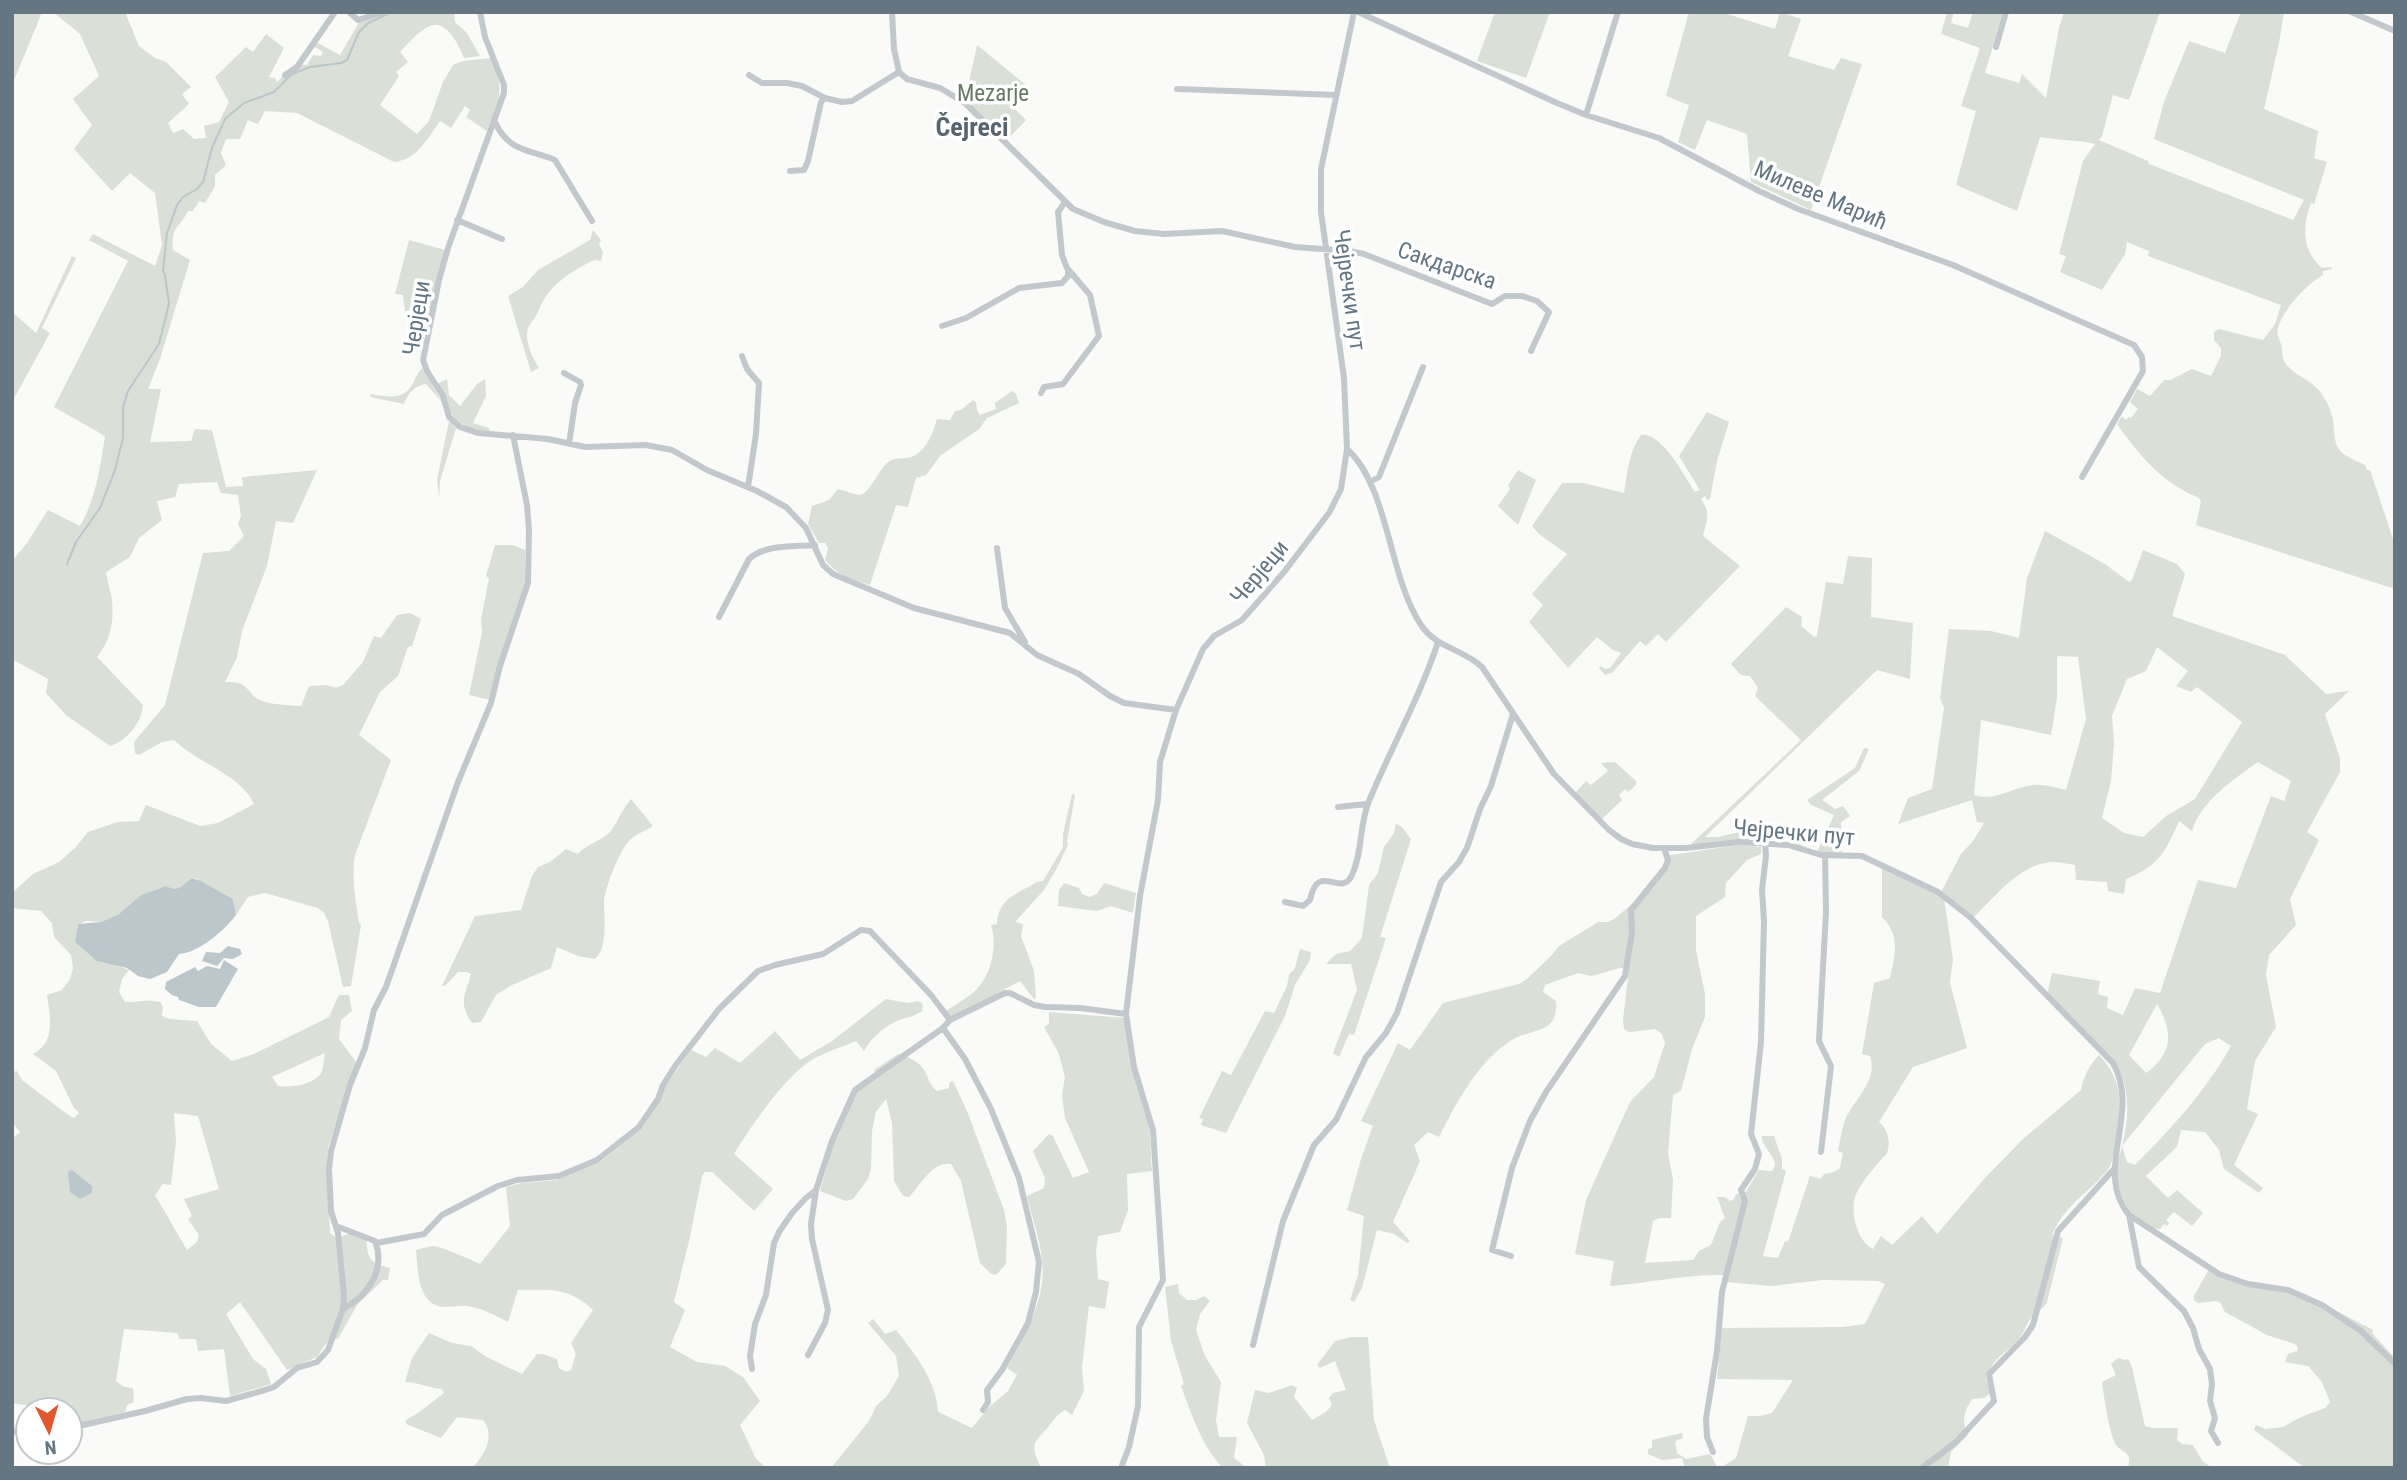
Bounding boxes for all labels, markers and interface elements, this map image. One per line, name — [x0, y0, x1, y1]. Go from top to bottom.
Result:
park label: Mezarje — [957, 80, 1029, 107]
district label: Čejreci — [936, 112, 1008, 142]
street label: Милеве Мaрић — [1750, 155, 1892, 236]
street label: Чејречки пут — [1328, 228, 1371, 353]
street label: Сакдарска — [1394, 236, 1500, 295]
street label: Черјеци — [397, 279, 436, 358]
street label: Черјеци — [1225, 535, 1294, 610]
street label: Чејречки пут — [1732, 814, 1856, 851]
north arrow — [14, 1396, 84, 1466]
text: N — [44, 1435, 57, 1459]

